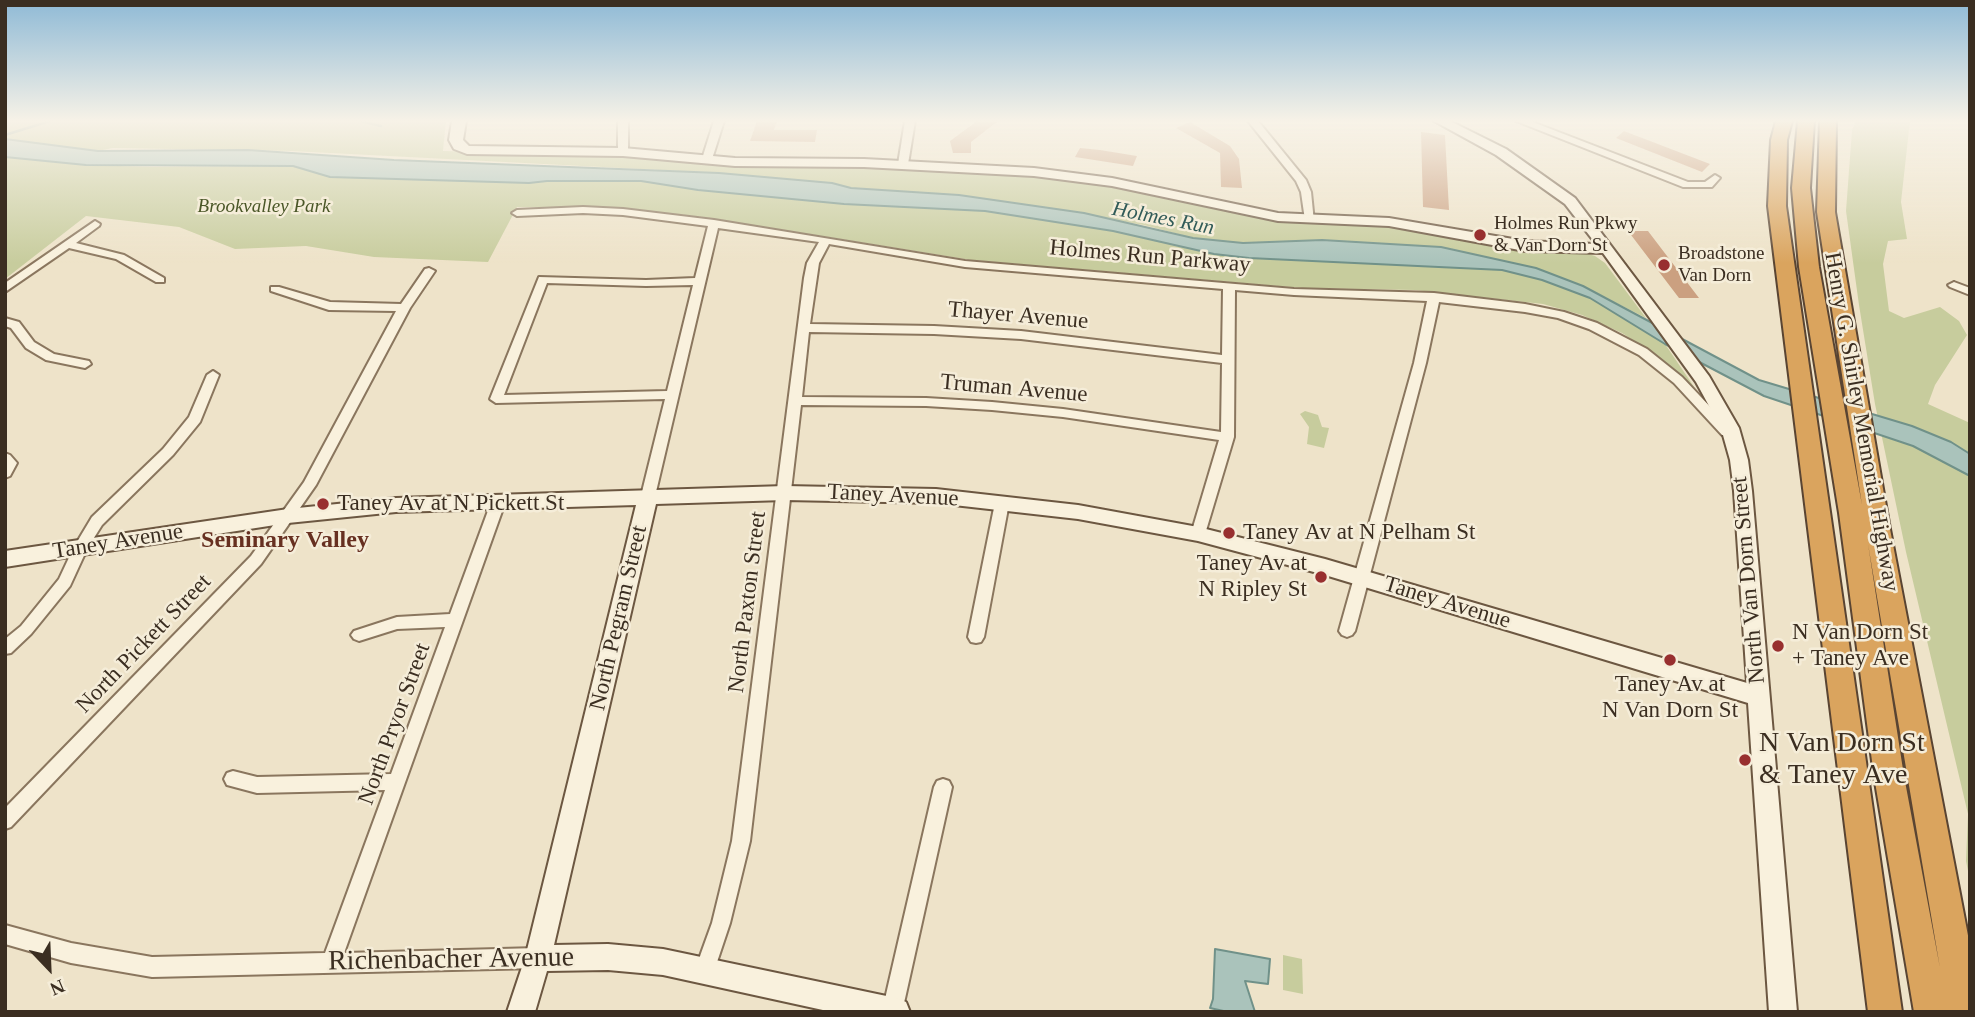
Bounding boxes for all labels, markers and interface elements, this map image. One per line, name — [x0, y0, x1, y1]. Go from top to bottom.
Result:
park label: Brookvalley Park — [198, 196, 330, 218]
water label: Holmes Run — [1110, 197, 1216, 241]
place label: Holmes Run Pkwy & Van Dorn St — [1494, 213, 1638, 257]
marker: Holmes Run Pkwy & Van Dorn St — [1472, 227, 1488, 243]
street label: Holmes Run Parkway — [1048, 234, 1252, 280]
place label: Broadstone Van Dorn — [1678, 243, 1765, 287]
street label: Henry G. Shirley Memorial Highway — [1818, 250, 1904, 594]
marker: Broadstone Van Dorn — [1656, 257, 1672, 273]
street label: Thayer Avenue — [947, 296, 1089, 336]
street label: Truman Avenue — [939, 369, 1089, 409]
street label: North Van Dorn Street — [1726, 475, 1772, 685]
street label: Taney Avenue — [827, 479, 959, 513]
place label: Taney Av at N Pickett St — [337, 490, 564, 518]
marker: Taney Av at N Pickett St — [315, 496, 331, 512]
street label: North Paxton Street — [723, 510, 773, 694]
street label: Taney Avenue — [51, 518, 185, 566]
place label: Taney Av at N Pelham St — [1243, 519, 1475, 547]
street label: North Pegram Street — [584, 523, 654, 713]
marker: Taney Av at N Pelham St — [1221, 525, 1237, 541]
district label: Seminary Valley — [201, 527, 369, 555]
place label: Taney Av at N Ripley St — [1197, 550, 1307, 604]
street label: North Pickett Street — [71, 569, 217, 719]
marker: Taney Av at N Ripley St — [1313, 569, 1329, 585]
street label: Taney Avenue — [1380, 571, 1514, 635]
place label: N Van Dorn St + Taney Ave — [1792, 619, 1928, 673]
marker: N Van Dorn St + Taney Ave — [1770, 638, 1786, 654]
street label: North Pryor Street — [353, 639, 437, 809]
marker: Taney Av at N Van Dorn St — [1662, 652, 1678, 668]
place label: Taney Av at N Van Dorn St — [1602, 671, 1738, 725]
place label: N Van Dorn St & Taney Ave — [1759, 727, 1925, 793]
marker: N Van Dorn St & Taney Ave — [1737, 752, 1753, 768]
north arrow — [14, 933, 84, 1003]
street label: Richenbacher Avenue — [328, 941, 574, 979]
text: N — [47, 975, 68, 1000]

